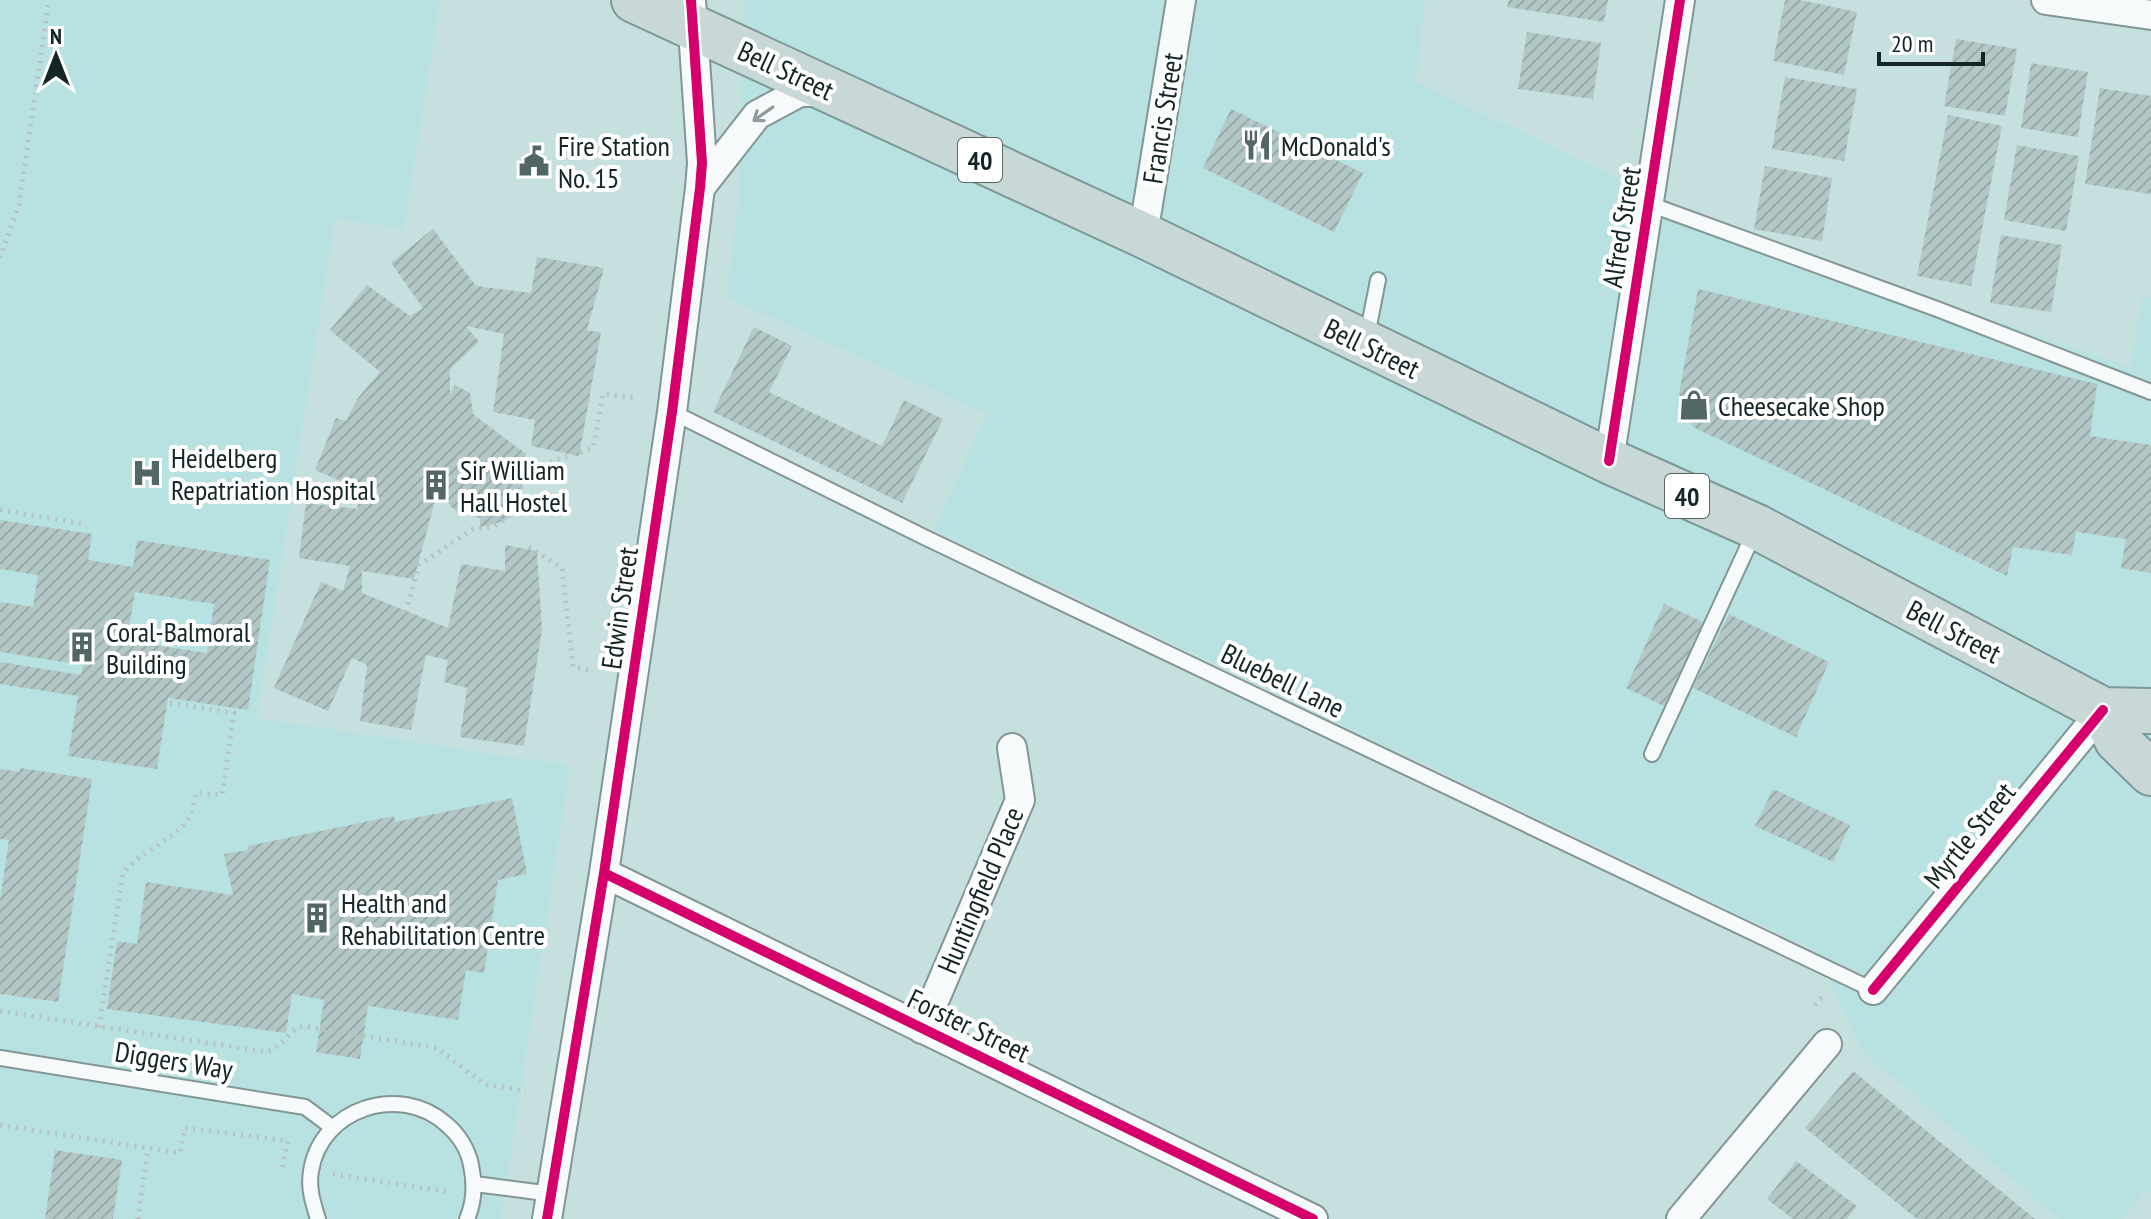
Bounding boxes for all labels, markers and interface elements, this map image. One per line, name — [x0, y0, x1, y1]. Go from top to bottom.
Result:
north arrow — [16, 16, 96, 96]
scale bar — [1879, 16, 1983, 66]
text: N — [50, 22, 62, 50]
text: 20 m — [1891, 28, 1933, 59]
street label: Bell Street — [732, 32, 840, 108]
street label: Francis Street — [1133, 50, 1191, 186]
one-way arrow — [753, 105, 774, 122]
place label: Fire Station No. 15 — [558, 127, 670, 196]
place label: McDonald's — [1281, 127, 1391, 164]
restaurant icon: McDonald's — [1240, 128, 1274, 162]
road number: 40 — [958, 138, 1002, 182]
public building icon: Fire Station No. 15 — [517, 144, 551, 178]
street label: Alfred Street — [1593, 163, 1649, 290]
street label: Bell Street — [1318, 309, 1426, 387]
place label: Cheesecake Shop — [1718, 387, 1885, 424]
shop icon: Cheesecake Shop — [1677, 388, 1711, 422]
place label: Heidelberg Repatriation Hospital — [171, 439, 376, 508]
place label: Sir William Hall Hostel — [460, 451, 568, 520]
hospital icon: Heidelberg Repatriation Hospital — [130, 456, 164, 490]
building icon: Sir William Hall Hostel — [419, 468, 453, 502]
road number: 40 — [1665, 474, 1709, 518]
street label: Edwin Street — [592, 544, 646, 671]
street label: Bell Street — [1900, 591, 2008, 671]
place label: Coral-Balmoral Building — [106, 613, 251, 682]
building icon: Coral-Balmoral Building — [65, 630, 99, 664]
street label: Bluebell Lane — [1215, 634, 1351, 726]
street label: Myrtle Street — [1915, 774, 2023, 896]
street label: Huntingfield Place — [928, 801, 1032, 979]
place label: Health and Rehabilitation Centre — [341, 884, 545, 953]
building icon: Health and Rehabilitation Centre — [300, 901, 334, 935]
street label: Forster Street — [902, 980, 1036, 1071]
street label: Diggers Way — [112, 1032, 236, 1088]

